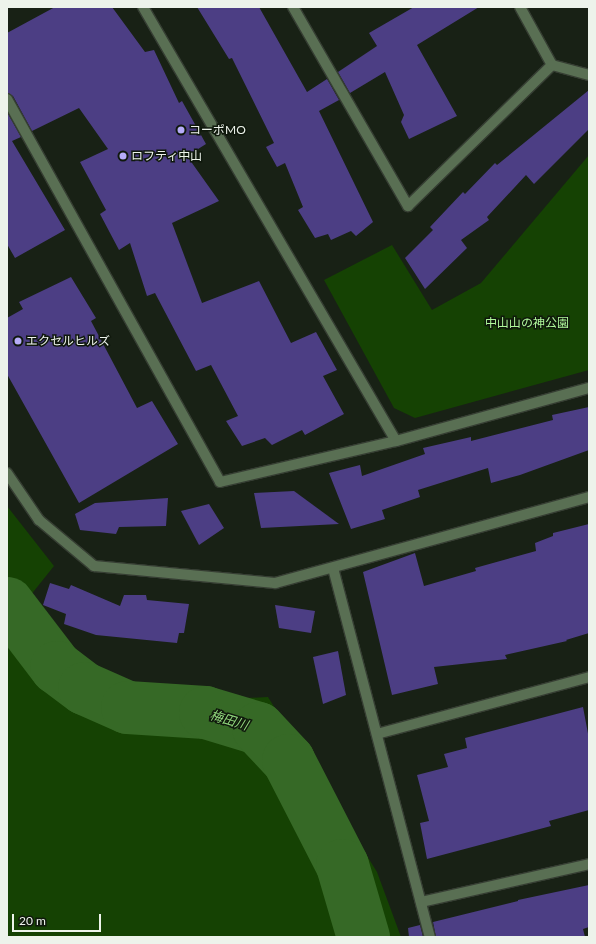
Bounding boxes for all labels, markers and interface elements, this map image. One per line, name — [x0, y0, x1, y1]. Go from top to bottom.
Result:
place label: コーポMO — [189, 123, 246, 137]
marker: コーポMO — [176, 125, 186, 135]
place label: ロフティ中山 — [131, 149, 203, 163]
marker: ロフティ中山 — [118, 151, 128, 161]
park label: 中山山の神公園 — [485, 316, 569, 330]
place label: エクセルヒルズ — [26, 334, 110, 348]
marker: エクセルヒルズ — [13, 336, 23, 346]
water label: 梅田川 — [208, 707, 250, 733]
scale bar — [14, 906, 103, 932]
text: 20 m — [19, 913, 46, 928]

